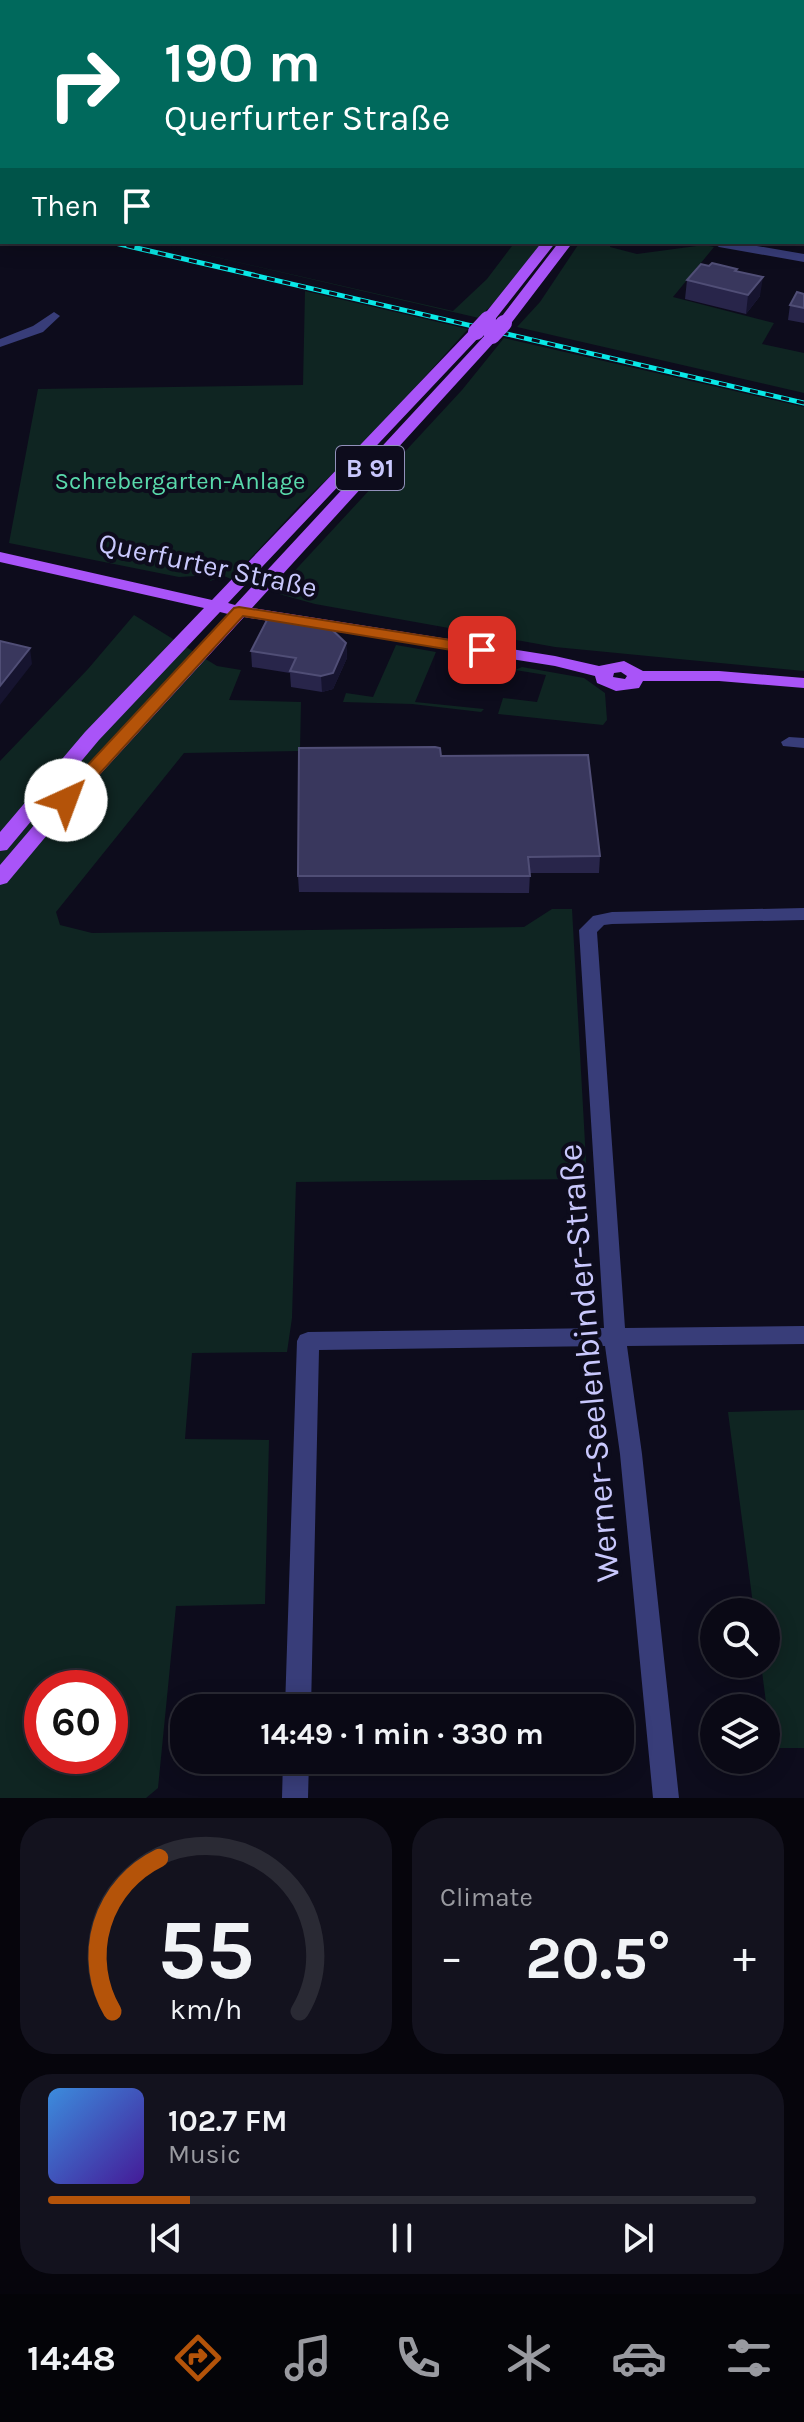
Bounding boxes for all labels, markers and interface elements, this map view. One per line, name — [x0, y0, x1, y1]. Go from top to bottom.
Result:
text: 190 m — [164, 30, 321, 95]
icon: right — [32, 32, 136, 136]
text: Querfurter Straße — [164, 97, 450, 139]
icon: arrive — [115, 184, 159, 228]
text: Then — [32, 188, 99, 224]
road number: B 91 — [336, 446, 404, 490]
park label: Schrebergarten-Anlage — [55, 467, 305, 495]
street label: Querfurter Straße — [96, 526, 320, 604]
pin — [448, 616, 516, 684]
icon: arrive — [460, 628, 504, 672]
position arrow — [24, 758, 108, 842]
street label: Werner-Seelenbinder-Straße — [550, 1142, 628, 1584]
map controls — [700, 1598, 780, 1774]
button: search — [700, 1598, 780, 1678]
speed limit sign: 60 — [24, 1670, 128, 1774]
button: layers — [700, 1694, 780, 1774]
text: 14:49 · 1 min · 330 m — [260, 1716, 544, 1752]
text: Climate — [440, 1882, 533, 1913]
text: 55 — [158, 1902, 254, 1999]
text: 20.5° — [525, 1923, 671, 1993]
text: − — [440, 1932, 463, 1983]
text: + — [733, 1932, 756, 1983]
text: km/h — [170, 1993, 242, 2026]
text: 102.7 FM — [168, 2103, 287, 2139]
text: Music — [168, 2139, 241, 2170]
icon: previous — [144, 2216, 188, 2260]
icon: pause — [380, 2216, 424, 2260]
icon: next — [616, 2216, 660, 2260]
icon: directions — [170, 2330, 226, 2386]
icon: music — [280, 2330, 336, 2386]
icon: phone — [390, 2330, 446, 2386]
icon: climate — [501, 2330, 557, 2386]
icon: car — [611, 2330, 667, 2386]
icon: filters — [721, 2330, 777, 2386]
text: 14:48 — [27, 2337, 116, 2379]

